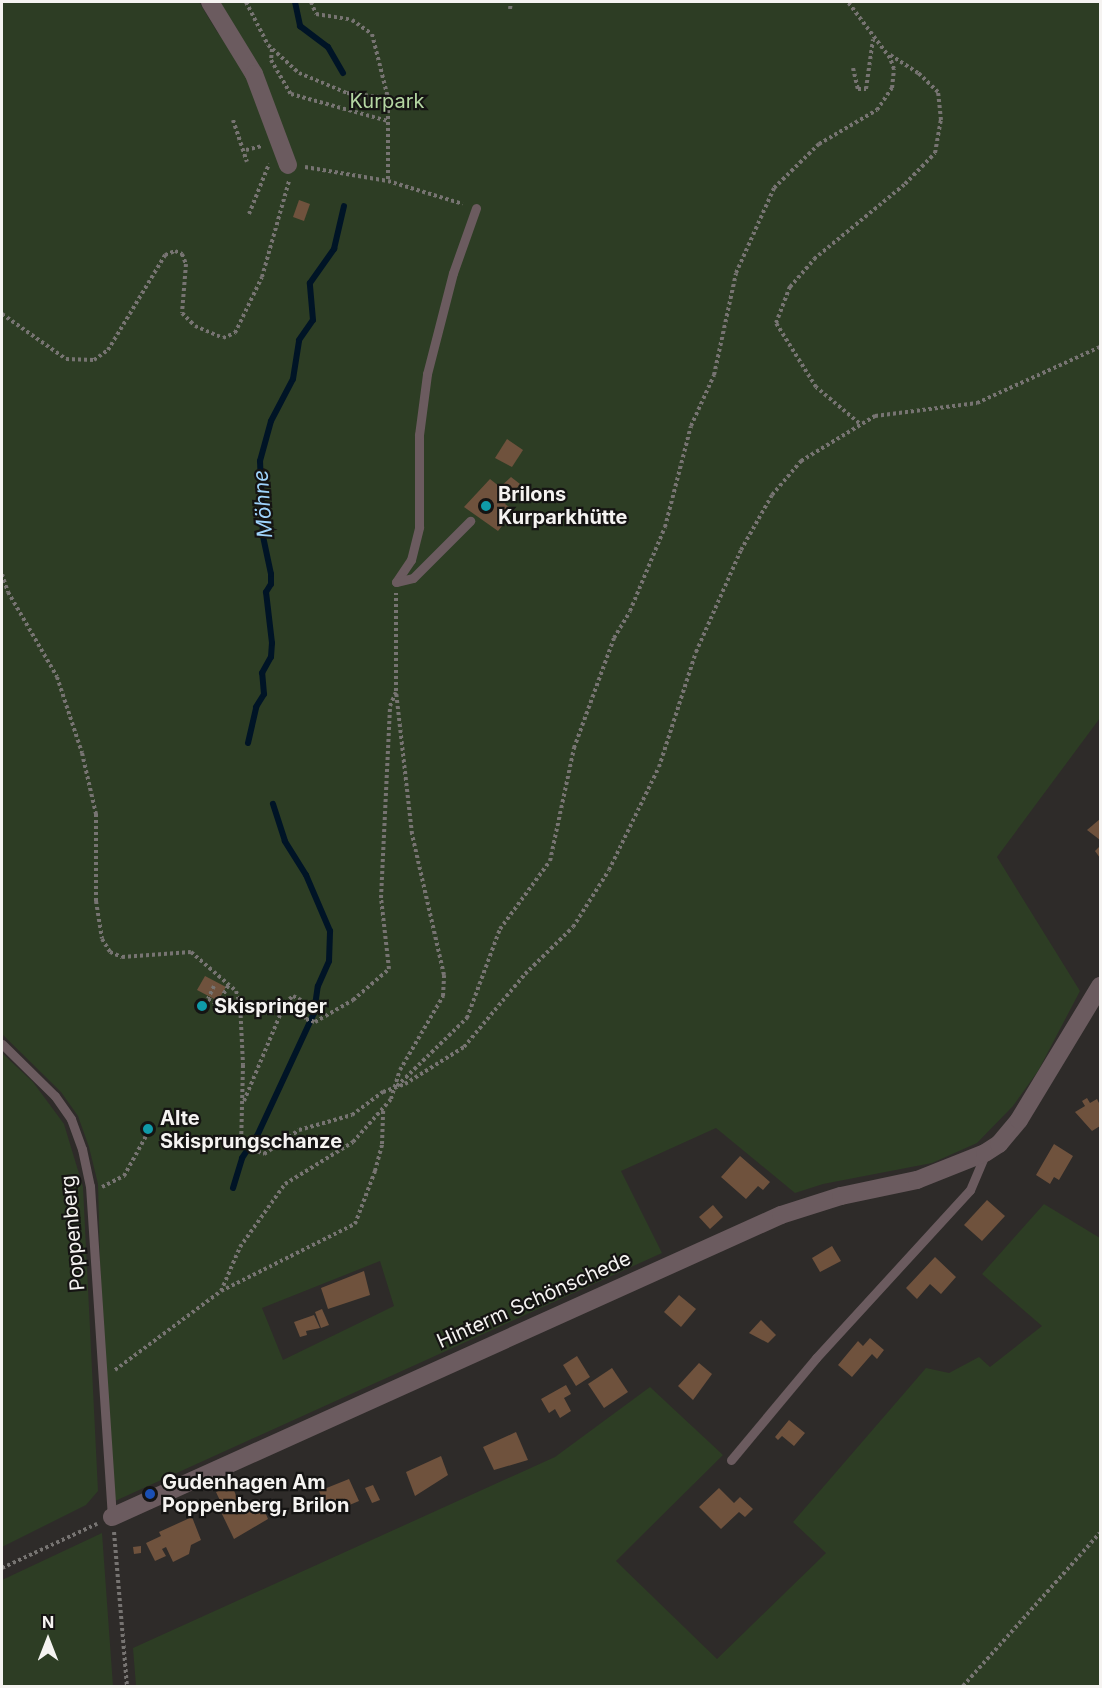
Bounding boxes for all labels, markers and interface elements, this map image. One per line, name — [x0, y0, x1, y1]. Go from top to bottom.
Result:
park label: Kurpark — [350, 89, 424, 113]
water label: Möhne — [248, 469, 278, 539]
place label: Brilons Kurparkhütte — [498, 482, 627, 529]
marker: Brilons Kurparkhütte — [479, 499, 493, 513]
place label: Skispringer — [214, 994, 327, 1018]
marker: Skispringer — [195, 999, 209, 1013]
place label: Alte Skisprungschanze — [160, 1106, 342, 1153]
marker: Alte Skisprungschanze — [141, 1122, 155, 1136]
street label: Poppenberg — [56, 1174, 90, 1292]
street label: Hinterm Schönschede — [433, 1246, 635, 1354]
place label: Gudenhagen Am Poppenberg, Brilon — [162, 1470, 350, 1517]
marker: Gudenhagen Am Poppenberg, Brilon — [143, 1487, 157, 1501]
north arrow — [18, 1610, 78, 1670]
text: N — [42, 1612, 54, 1632]

